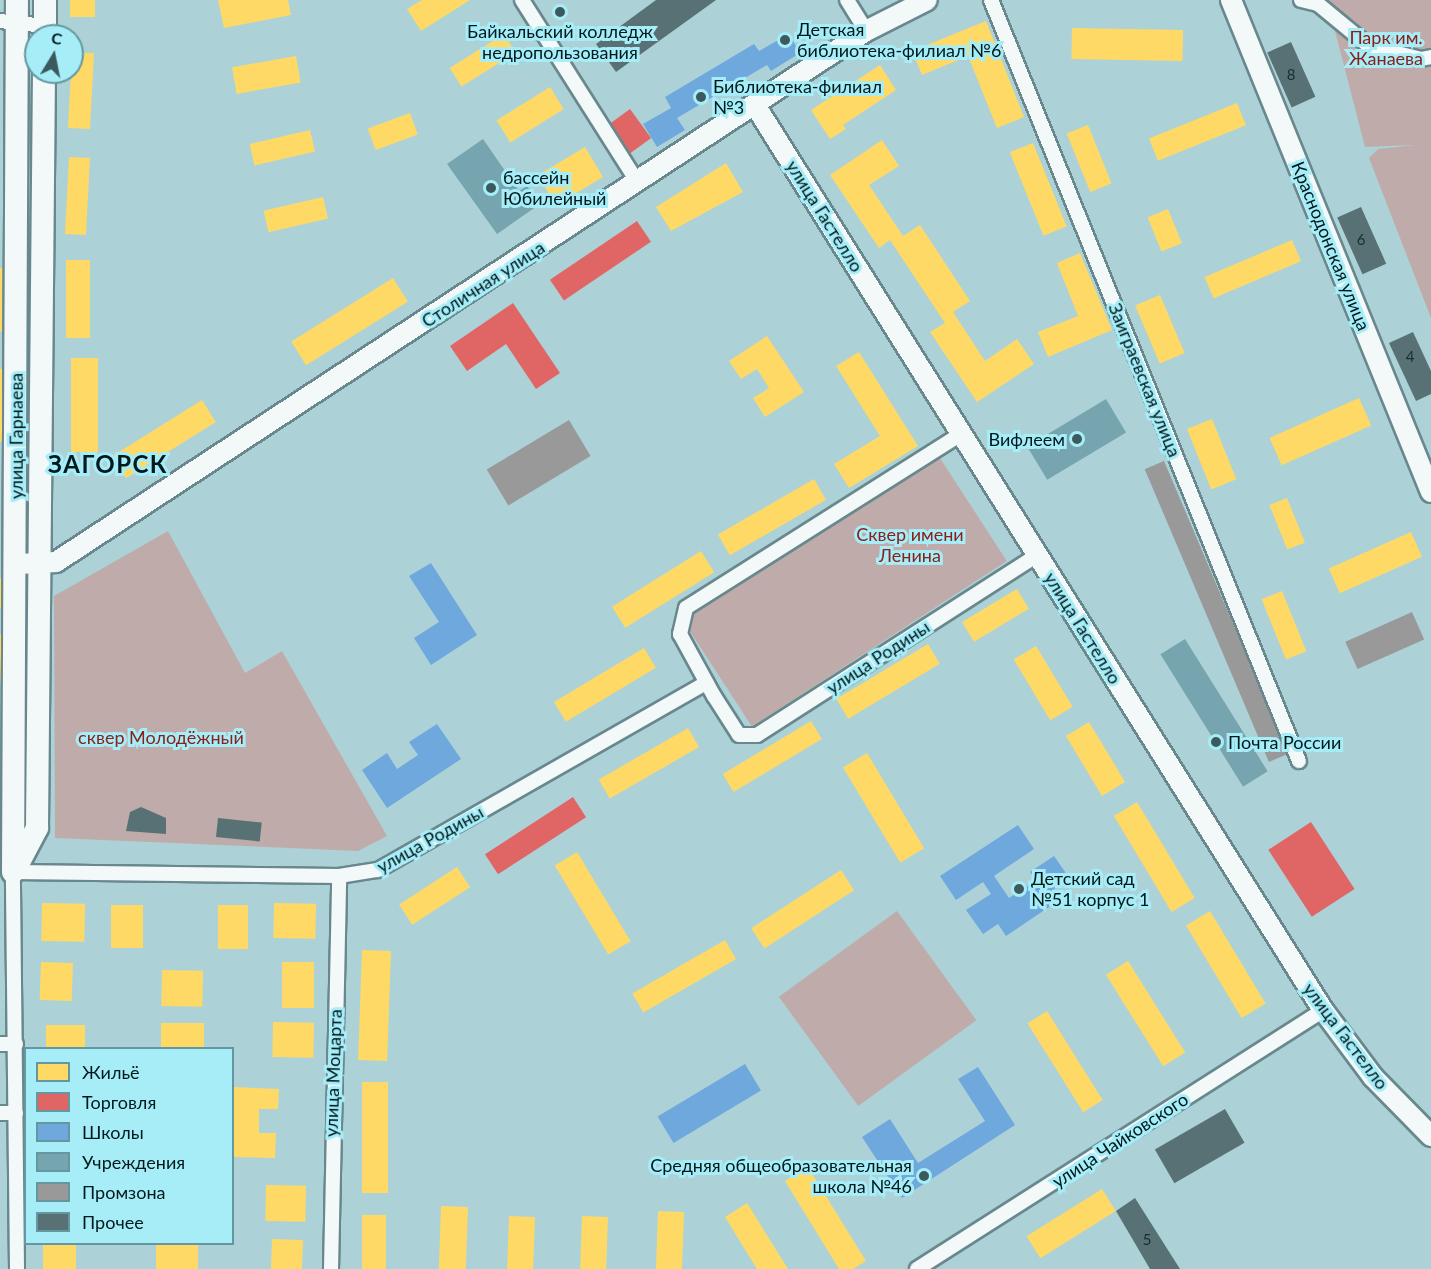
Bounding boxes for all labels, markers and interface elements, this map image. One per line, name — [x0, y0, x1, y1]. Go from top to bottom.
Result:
marker: Байкальский колледж недропользования — [553, 5, 567, 19]
place label: Детская библиотека-филиал №6 — [797, 19, 1001, 62]
place label: Байкальский колледж недропользования — [467, 21, 653, 63]
north arrow — [24, 24, 84, 84]
text: С — [50, 27, 64, 48]
park label: Парк им. Жанаева — [1349, 27, 1423, 70]
marker: Детская библиотека-филиал №6 — [778, 33, 792, 47]
house number: 8 — [1287, 66, 1295, 84]
place label: Библиотека-филиал №3 — [713, 76, 882, 118]
marker: Библиотека-филиал №3 — [694, 90, 708, 104]
street label: улица Гастелло — [782, 156, 868, 276]
street label: Краснодонская улица — [1287, 158, 1375, 334]
place label: бассейн Юбилейный — [503, 167, 606, 210]
marker: бассейн Юбилейный — [484, 181, 498, 195]
house number: 6 — [1357, 231, 1365, 249]
street label: Столичная улица — [417, 236, 549, 332]
street label: Заиграевская улица — [1104, 300, 1186, 460]
house number: 4 — [1406, 348, 1414, 366]
street label: улица Гарнаева — [5, 373, 27, 499]
place label: Вифлеем — [989, 428, 1065, 450]
marker: Вифлеем — [1070, 432, 1084, 446]
district label: ЗАГОРСК — [48, 450, 168, 478]
park label: Сквер имени Ленина — [856, 524, 964, 566]
street label: улица Гастелло — [1040, 568, 1126, 688]
street label: улица Родины — [822, 616, 934, 698]
park label: сквер Молодёжный — [78, 726, 244, 748]
place label: Почта России — [1228, 731, 1341, 753]
marker: Почта России — [1209, 735, 1223, 749]
street label: улица Родины — [373, 801, 487, 877]
place label: Детский сад №51 корпус 1 — [1031, 868, 1149, 910]
marker: Детский сад №51 корпус 1 — [1012, 882, 1026, 896]
street label: улица Гастелло — [1299, 978, 1393, 1094]
street label: улица Моцарта — [320, 1009, 346, 1137]
legend — [24, 1047, 234, 1245]
text: Жильё — [82, 1061, 140, 1083]
street label: улица Чайковского — [1048, 1088, 1192, 1192]
text: Торговля — [82, 1091, 156, 1113]
text: Школы — [82, 1121, 144, 1143]
text: Учреждения — [82, 1151, 185, 1173]
place label: Средняя общеобразовательная школа №46 — [650, 1155, 912, 1198]
marker: Средняя общеобразовательная школа №46 — [917, 1169, 931, 1183]
text: Промзона — [82, 1181, 165, 1203]
text: Прочее — [82, 1211, 144, 1233]
house number: 5 — [1143, 1231, 1151, 1249]

